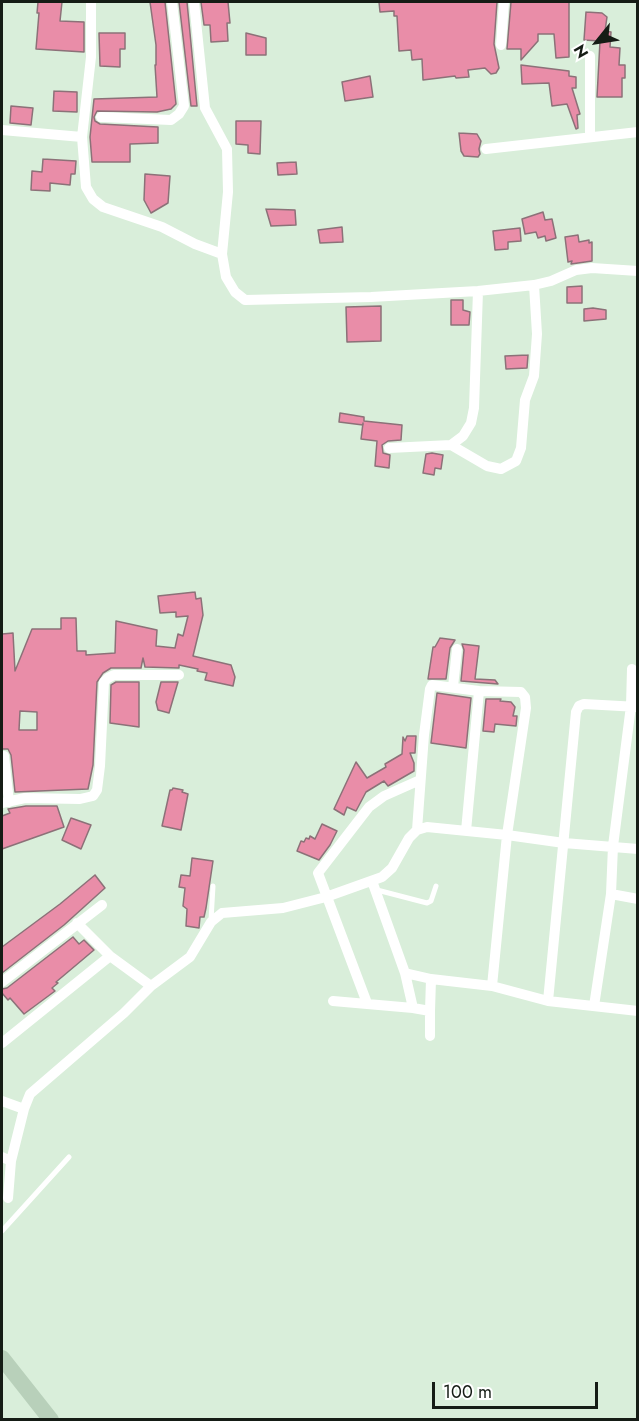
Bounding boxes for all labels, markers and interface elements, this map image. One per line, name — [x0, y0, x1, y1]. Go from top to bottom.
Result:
north arrow — [567, 12, 627, 72]
text: N — [568, 40, 594, 63]
scale bar — [435, 1370, 602, 1408]
text: 100 m — [443, 1379, 492, 1405]

